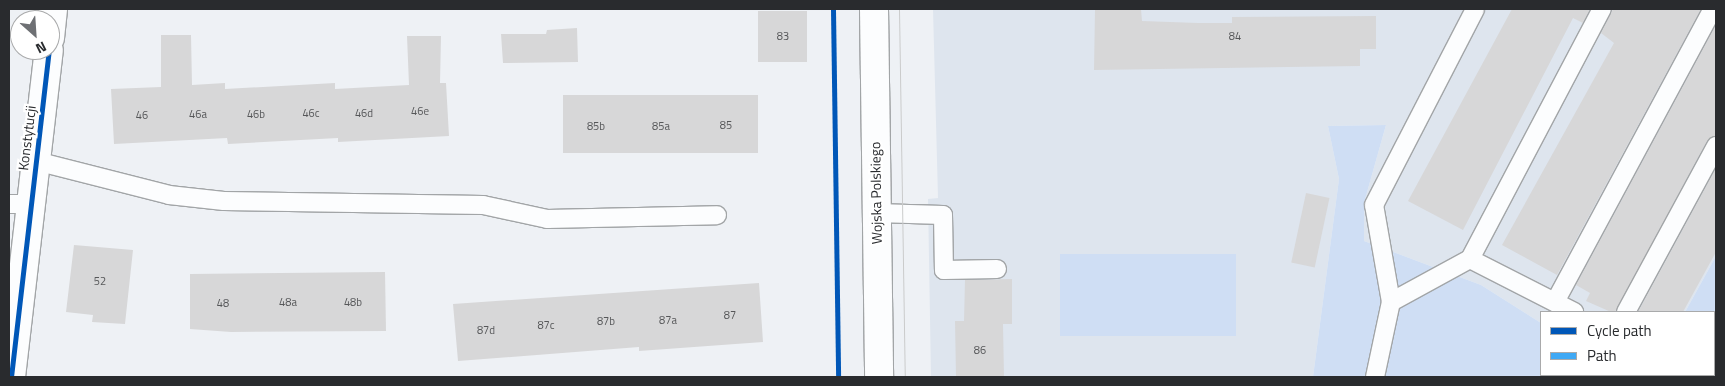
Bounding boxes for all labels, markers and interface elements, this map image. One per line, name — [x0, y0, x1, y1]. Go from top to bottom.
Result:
north arrow — [10, 10, 60, 60]
house number: 83 — [777, 29, 789, 43]
house number: 84 — [1229, 29, 1241, 43]
text: N — [32, 36, 50, 60]
house number: 46e — [411, 104, 429, 118]
street label: Konstytucji — [15, 105, 39, 171]
house number: 46c — [302, 106, 320, 120]
house number: 46d — [355, 106, 373, 120]
house number: 46a — [189, 107, 207, 121]
house number: 46b — [247, 107, 265, 121]
house number: 46 — [136, 108, 148, 122]
house number: 85 — [720, 118, 732, 132]
house number: 85b — [587, 119, 605, 133]
house number: 85a — [652, 119, 670, 133]
street label: Wojska Polskiego — [867, 142, 885, 244]
house number: 52 — [94, 274, 106, 288]
house number: 48a — [279, 295, 297, 309]
house number: 48b — [344, 295, 362, 309]
house number: 48 — [217, 296, 229, 310]
house number: 87 — [724, 308, 736, 322]
legend — [1540, 311, 1715, 376]
house number: 87a — [659, 313, 677, 327]
house number: 87b — [597, 314, 615, 328]
house number: 87c — [537, 318, 555, 332]
text: Cycle path — [1587, 319, 1652, 342]
house number: 87d — [477, 323, 495, 337]
house number: 86 — [974, 343, 986, 357]
text: Path — [1587, 344, 1617, 367]

